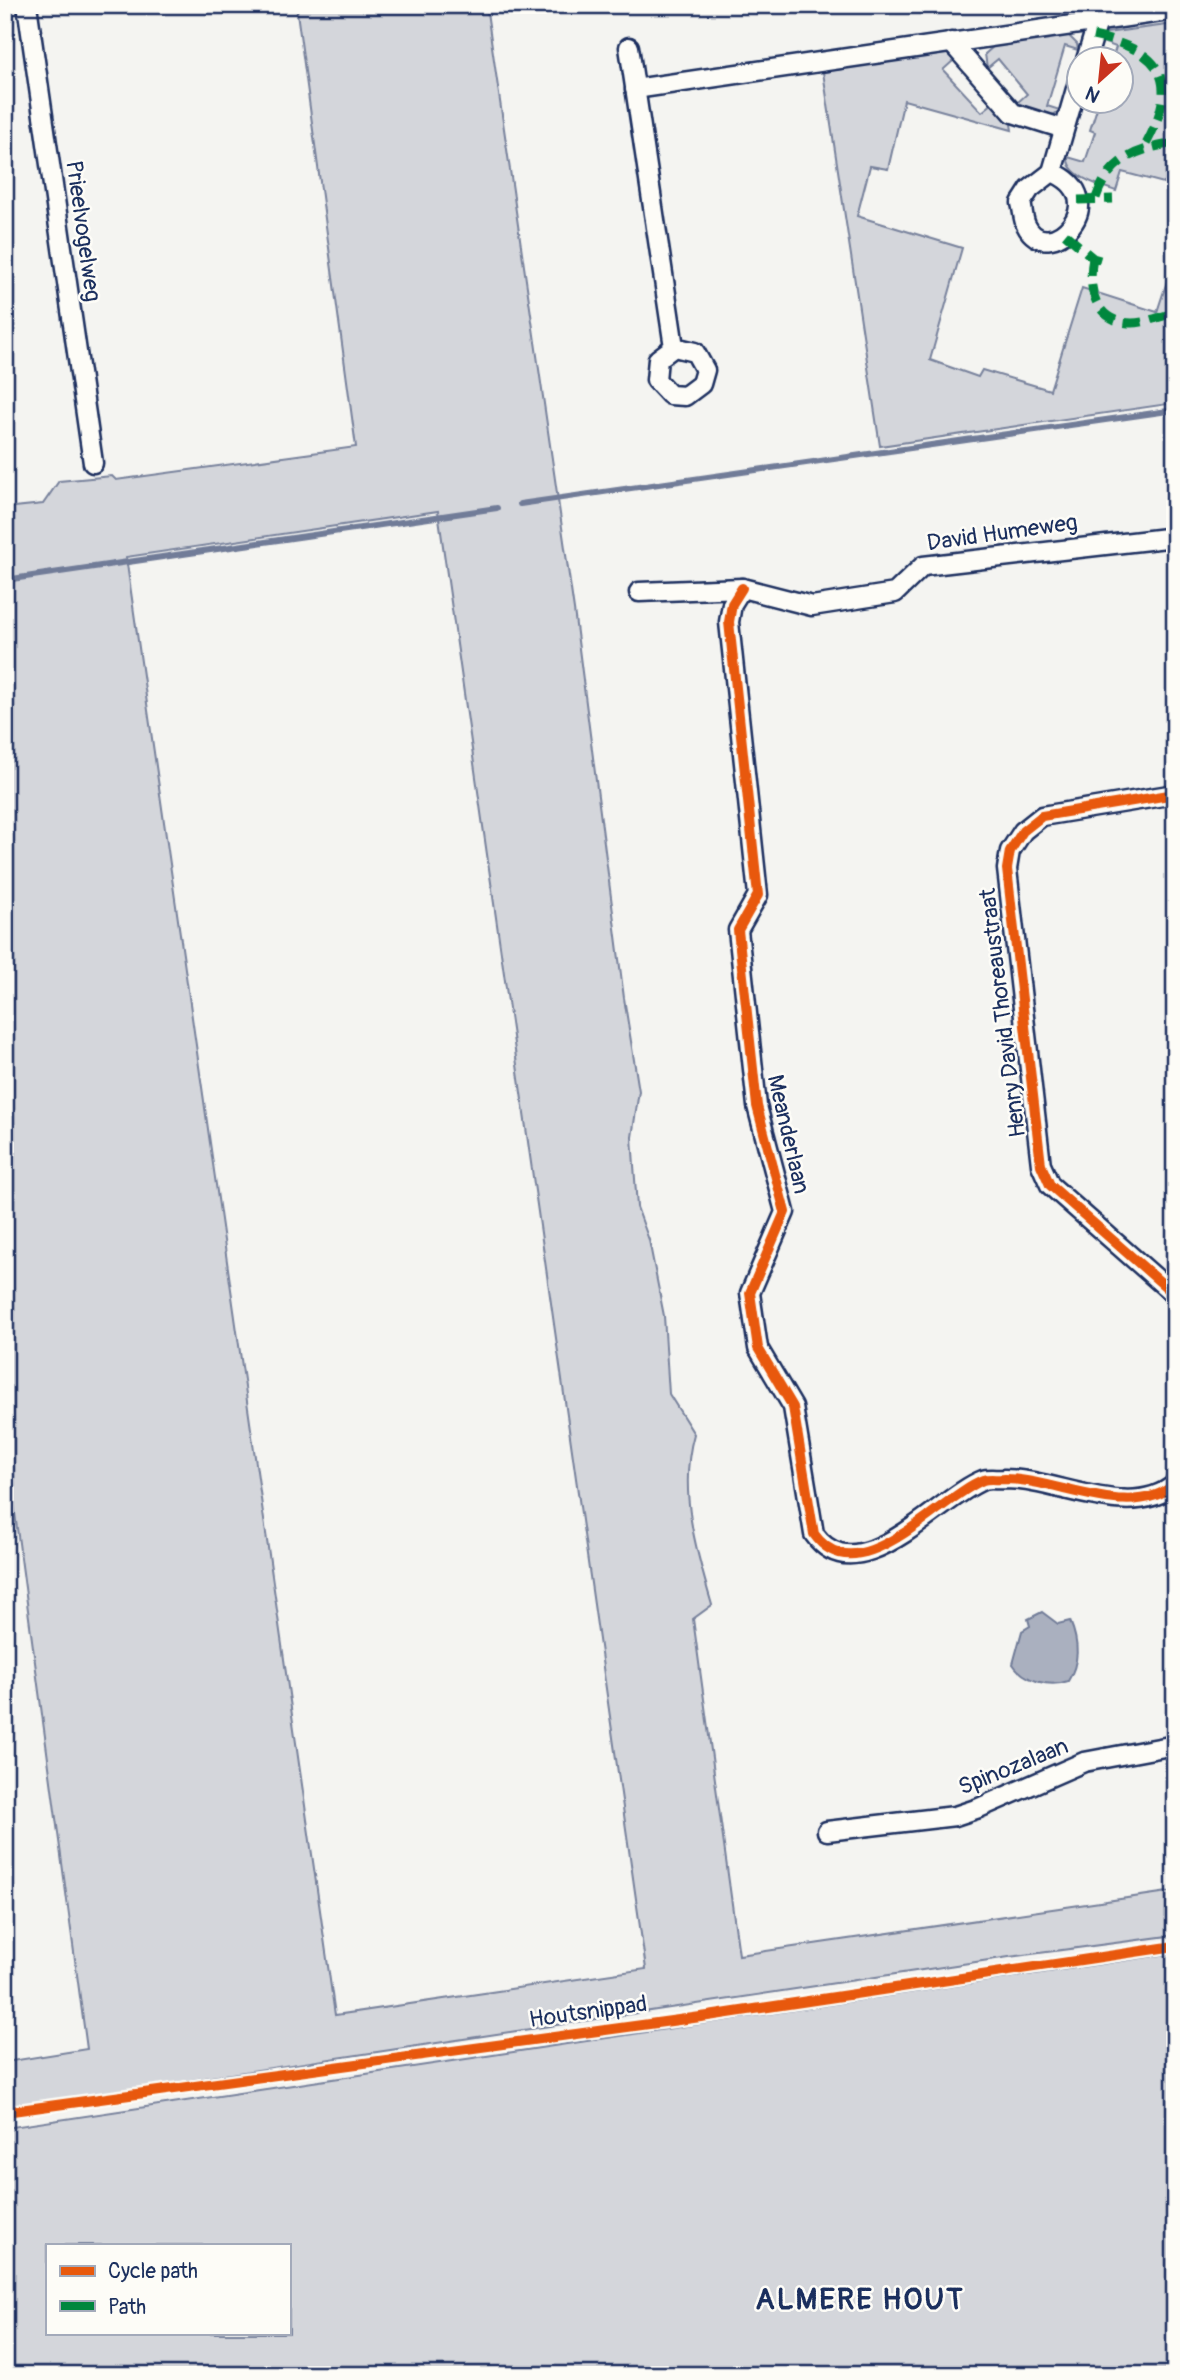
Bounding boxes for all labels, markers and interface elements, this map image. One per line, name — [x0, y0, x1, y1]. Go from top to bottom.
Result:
north arrow — [1064, 46, 1134, 116]
text: N — [1081, 81, 1104, 108]
street label: Prieelvogelweg — [59, 159, 108, 304]
street label: David Humeweg — [925, 508, 1079, 557]
street label: Henry David Thoreaustraat — [973, 886, 1032, 1139]
street label: Meanderlaan — [761, 1072, 816, 1196]
street label: Spinozalaan — [954, 1731, 1072, 1802]
street label: Houtsnippad — [527, 1989, 649, 2034]
legend — [46, 2244, 290, 2334]
text: Cycle path — [108, 2258, 198, 2285]
district label: ALMERE HOUT — [755, 2281, 965, 2318]
text: Path — [108, 2294, 146, 2321]

